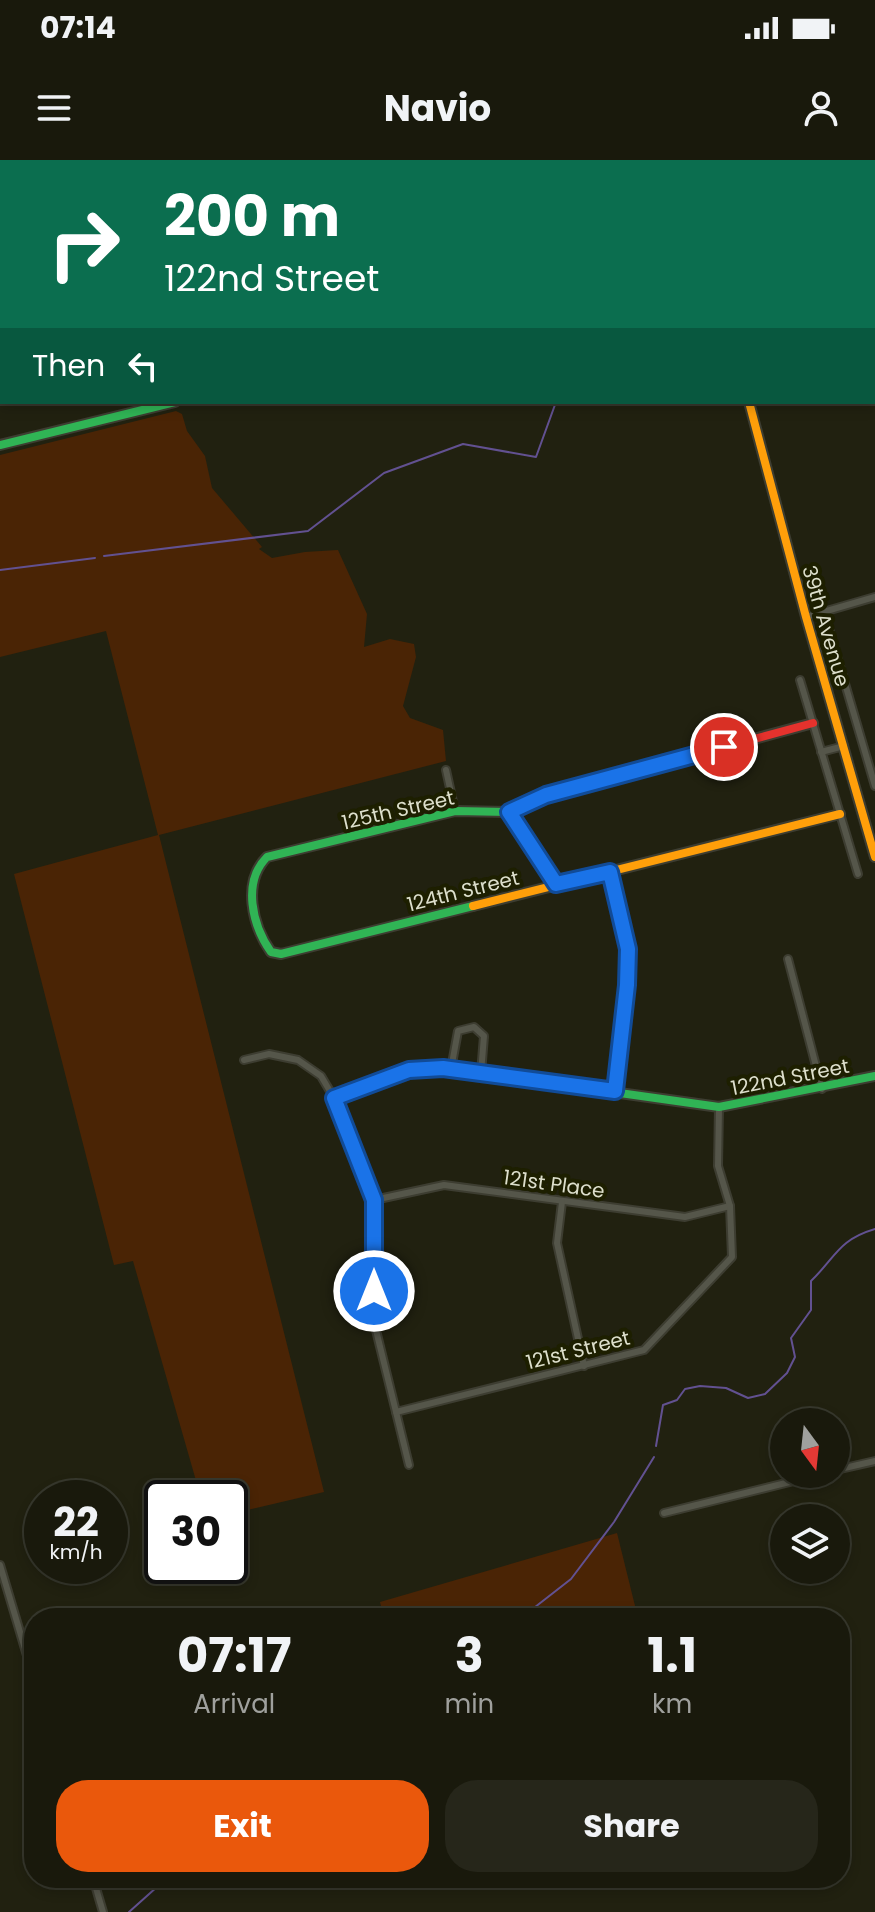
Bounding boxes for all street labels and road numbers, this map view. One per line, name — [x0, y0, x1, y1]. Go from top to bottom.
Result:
street label: 39th Avenue — [795, 562, 857, 690]
street label: 125th Street — [339, 783, 457, 837]
street label: 124th Street — [404, 864, 522, 918]
street label: 122nd Street — [729, 1052, 851, 1102]
street label: 121st Place — [502, 1163, 606, 1205]
street label: 121st Street — [523, 1324, 633, 1376]

